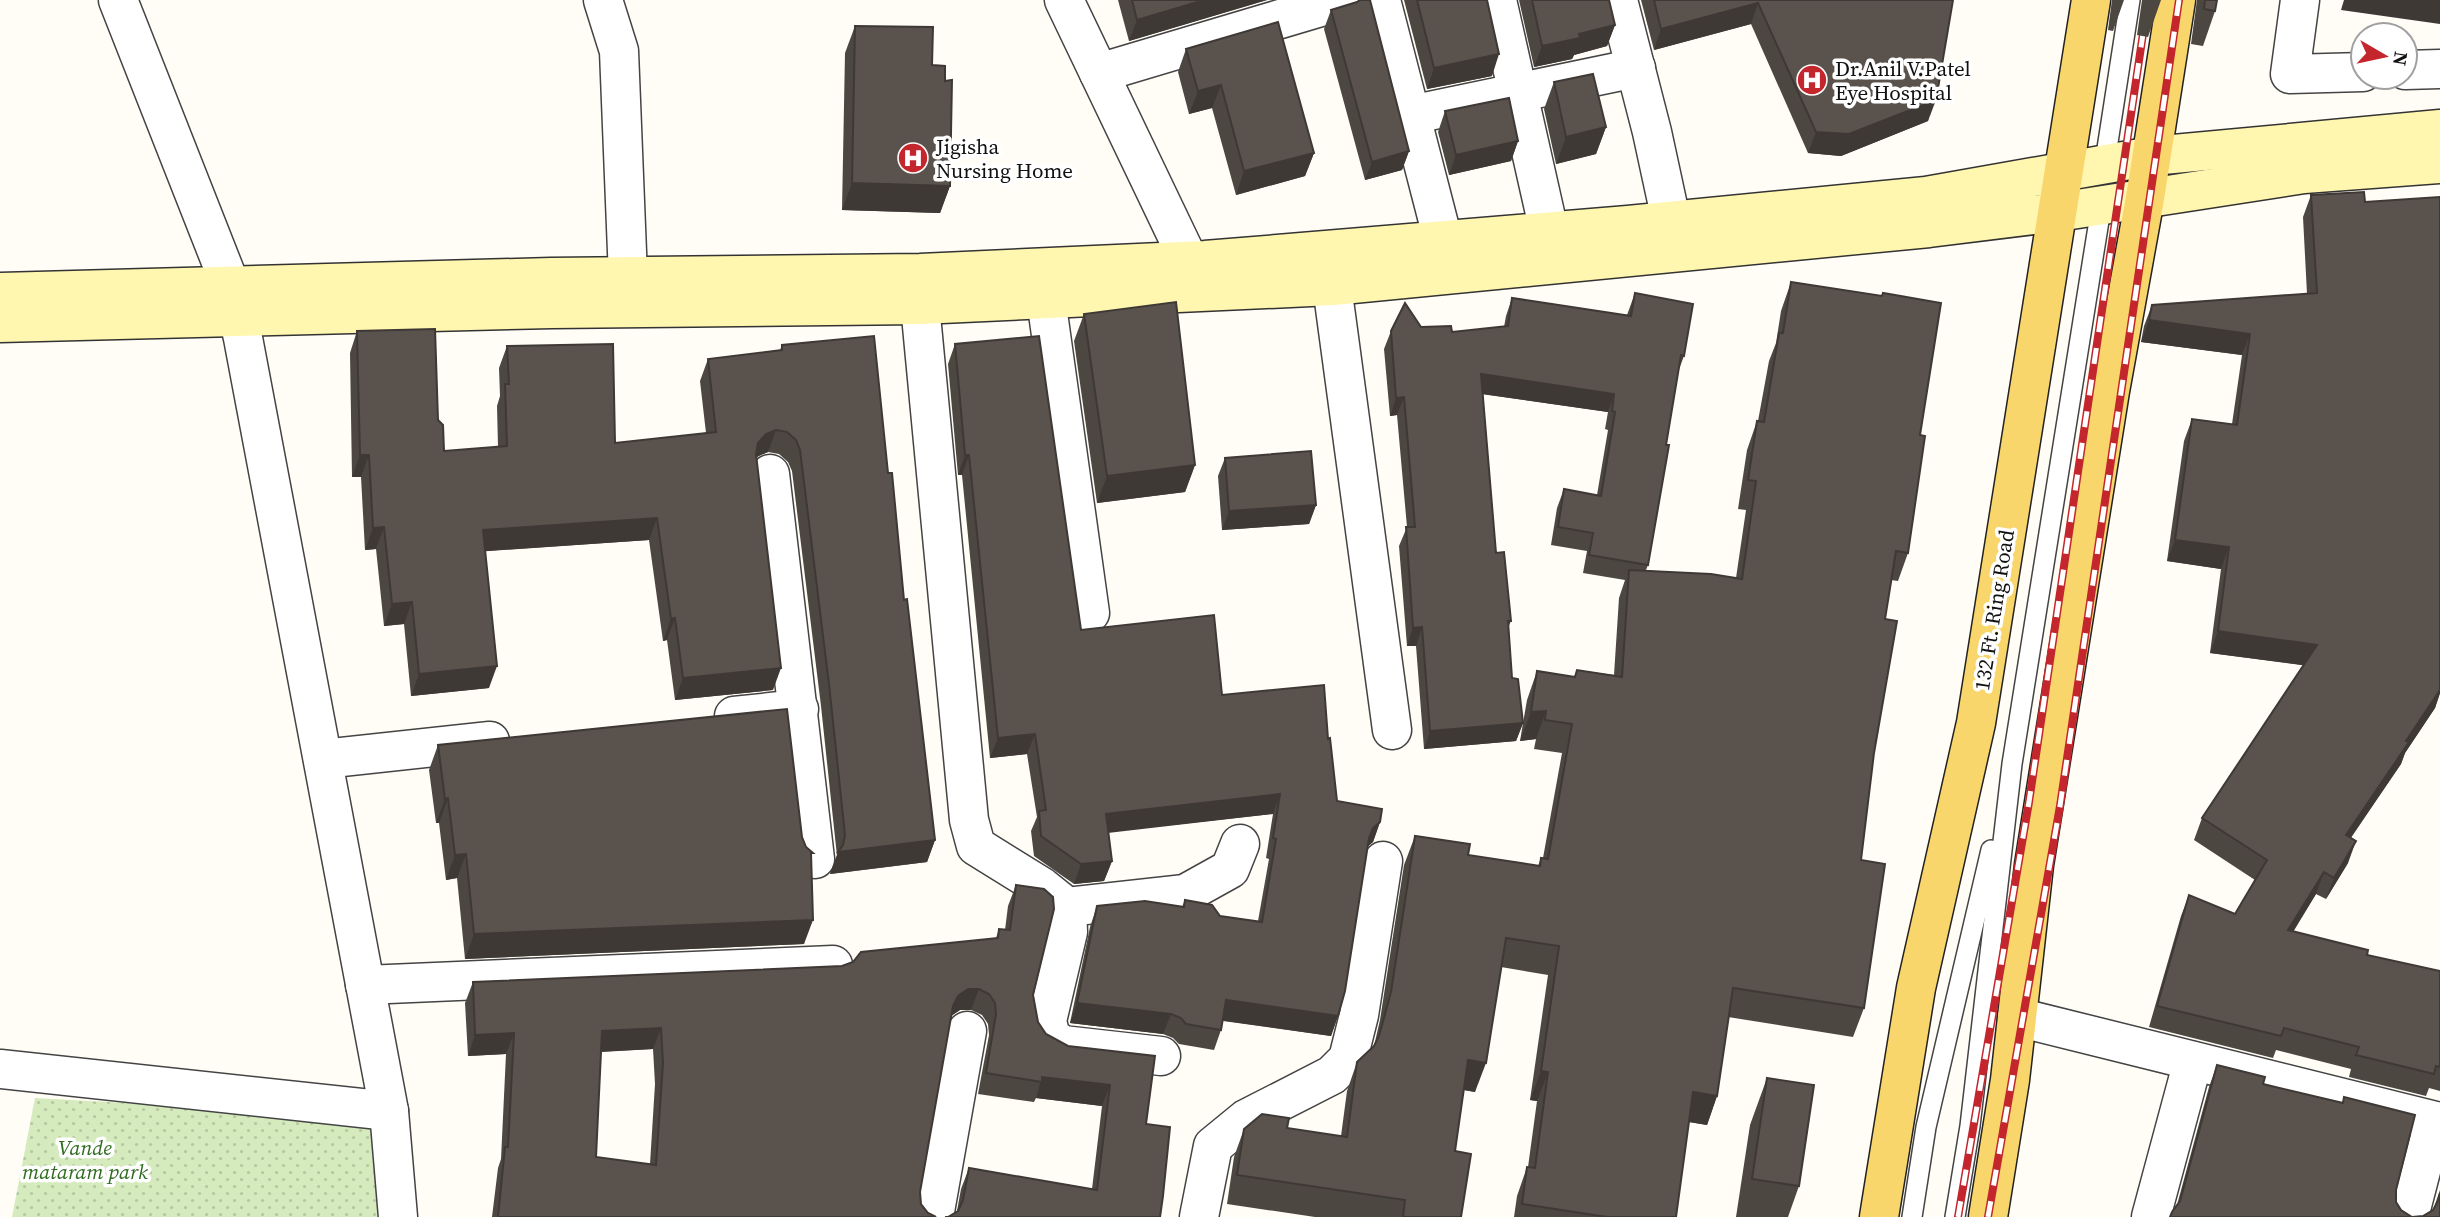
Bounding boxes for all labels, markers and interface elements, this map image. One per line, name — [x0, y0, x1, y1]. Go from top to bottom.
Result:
north arrow — [2349, 21, 2419, 91]
text: N — [2387, 50, 2415, 68]
place label: Dr.Anil V.Patel Eye Hospital — [1835, 54, 1971, 107]
hospital icon: Dr.Anil V.Patel Eye Hospital — [1795, 63, 1829, 97]
place label: Jigisha Nursing Home — [935, 132, 1073, 185]
hospital icon: Jigisha Nursing Home — [896, 141, 930, 175]
street label: 132 Ft. Ring Road — [1967, 527, 2021, 693]
park label: Vande mataram park — [22, 1133, 148, 1186]

